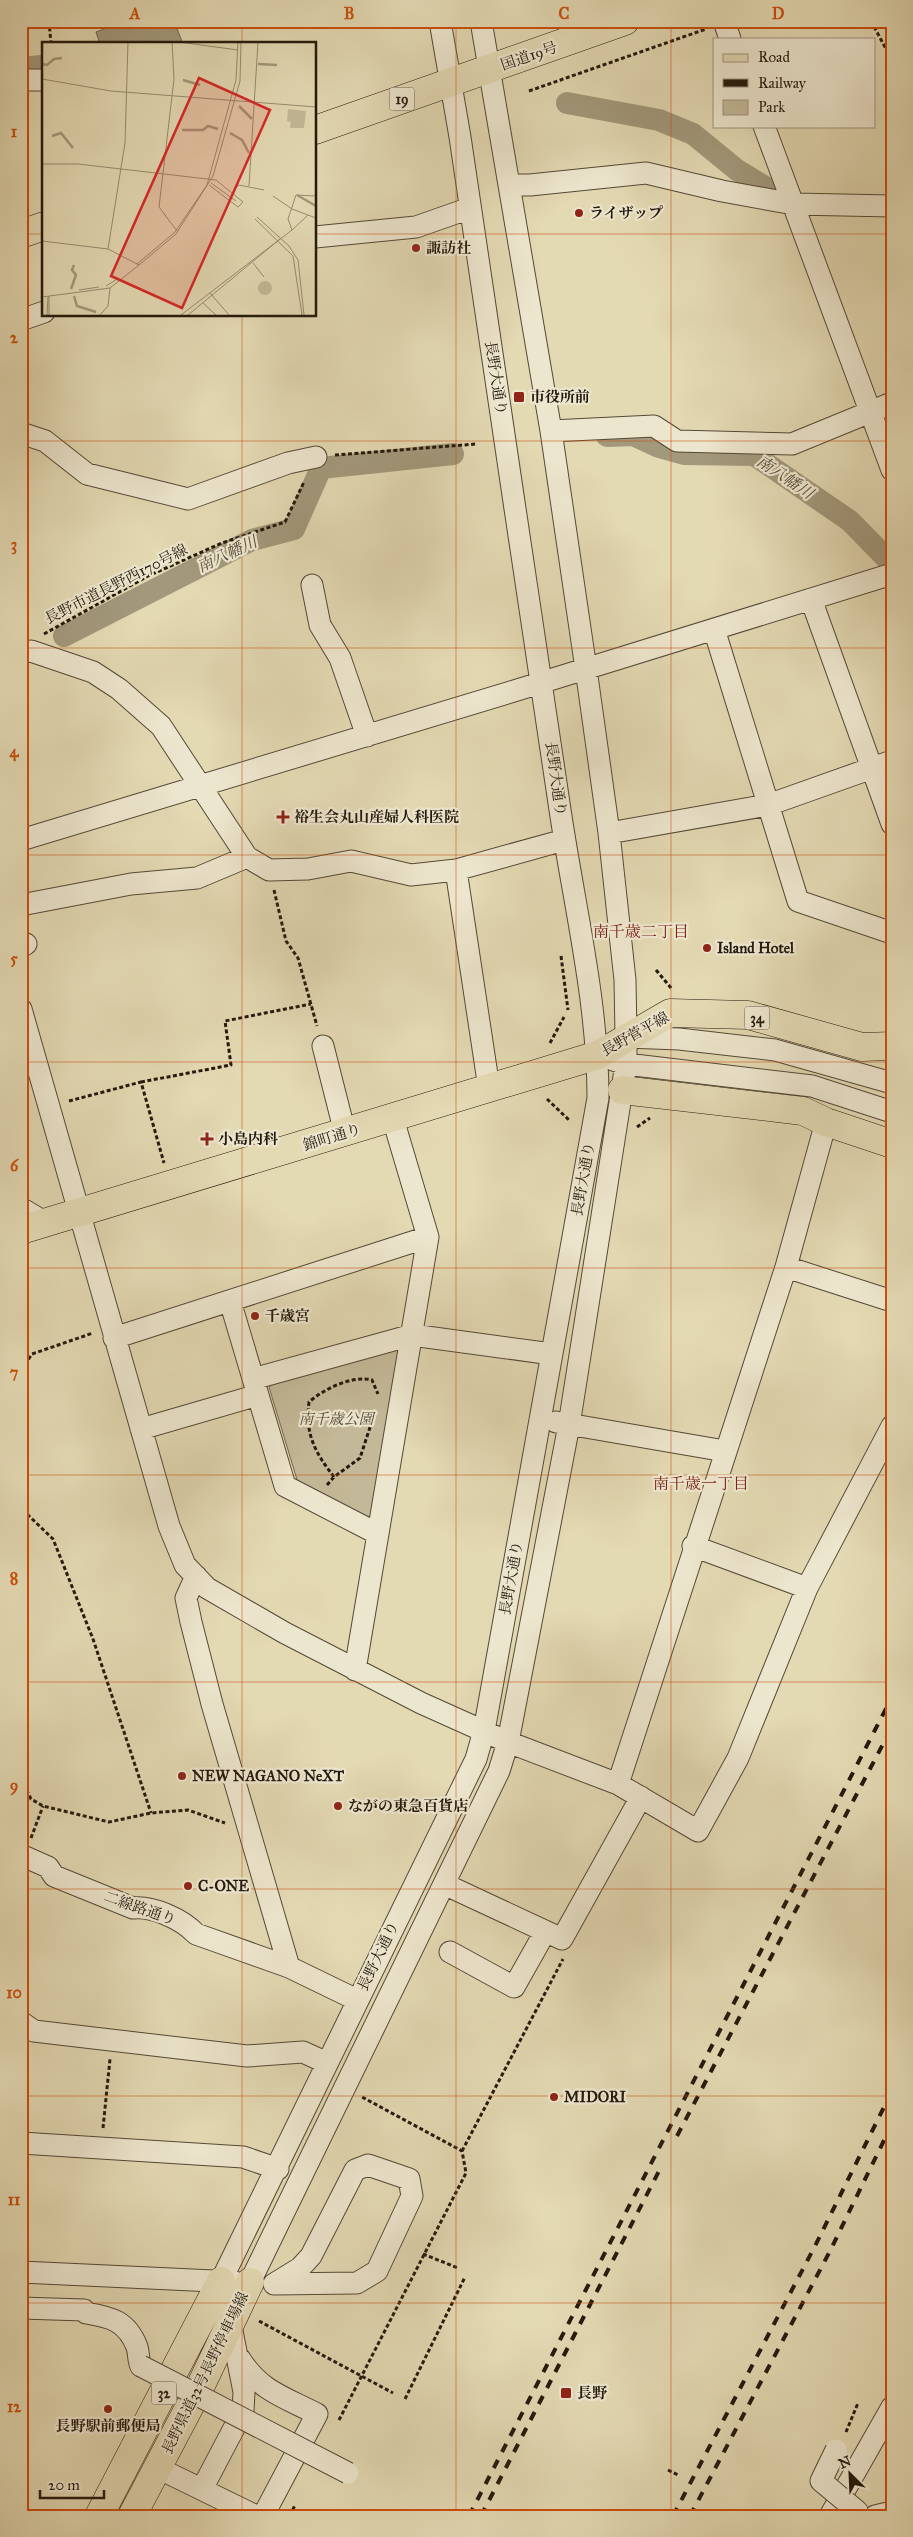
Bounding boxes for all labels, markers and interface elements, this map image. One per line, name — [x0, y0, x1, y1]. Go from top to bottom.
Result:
text: A — [129, 4, 141, 23]
text: B — [344, 4, 354, 23]
text: C — [559, 4, 570, 23]
text: D — [772, 4, 785, 23]
street label: 国道19号 — [498, 38, 560, 74]
legend — [713, 38, 876, 128]
inset map — [42, 42, 316, 316]
text: Road — [758, 48, 790, 66]
text: Railway — [758, 74, 807, 92]
road number: 19 — [390, 88, 414, 110]
text: Park — [758, 98, 785, 116]
text: 1 — [11, 122, 18, 141]
place label: ライザップ — [589, 204, 663, 222]
marker: ライザップ — [573, 207, 585, 219]
place label: 諏訪社 — [426, 239, 471, 257]
marker: 諏訪社 — [410, 242, 422, 254]
text: 2 — [10, 328, 19, 347]
street label: 長野大通り — [481, 340, 511, 416]
place label: 市役所前 — [530, 388, 590, 406]
marker: 市役所前 — [512, 390, 526, 404]
water label: 南八幡川 — [753, 451, 818, 504]
water label: 南八幡川 — [194, 531, 262, 576]
text: 3 — [11, 535, 17, 555]
street label: 長野市道長野西170号線 — [42, 540, 190, 628]
street label: 長野大通り — [542, 741, 570, 817]
text: 4 — [10, 742, 20, 762]
place label: 裕生会丸山産婦人科医院 — [294, 808, 459, 826]
marker: 裕生会丸山産婦人科医院 — [276, 810, 290, 824]
district label: 南千歳二丁目 — [593, 922, 689, 941]
place label: Island Hotel — [717, 939, 795, 957]
marker: Island Hotel — [701, 942, 713, 954]
text: 5 — [10, 949, 18, 968]
road number: 34 — [744, 1006, 770, 1030]
street label: 長野菅平線 — [598, 1008, 672, 1060]
street label: 錦町通り — [301, 1120, 363, 1154]
place label: 小島内科 — [218, 1130, 278, 1148]
marker: 小島内科 — [200, 1132, 214, 1146]
street label: 長野大通り — [568, 1140, 598, 1218]
text: 6 — [10, 1156, 19, 1175]
place label: 千歳宮 — [265, 1307, 310, 1325]
marker: 千歳宮 — [249, 1310, 261, 1322]
text: 7 — [10, 1363, 19, 1382]
park label: 南千歳公園 — [298, 1410, 376, 1428]
district label: 南千歳一丁目 — [653, 1474, 749, 1493]
street label: 長野大通り — [496, 1539, 526, 1617]
text: 8 — [10, 1569, 18, 1588]
place label: NEW NAGANO NeXT — [192, 1767, 345, 1785]
marker: NEW NAGANO NeXT — [176, 1770, 188, 1782]
text: 9 — [10, 1776, 18, 1796]
place label: ながの東急百貨店 — [348, 1797, 468, 1815]
marker: ながの東急百貨店 — [332, 1800, 344, 1812]
place label: C-ONE — [198, 1877, 249, 1895]
marker: C-ONE — [182, 1880, 194, 1892]
street label: 二線路通り — [102, 1887, 178, 1929]
street label: 長野大通り — [353, 1918, 403, 1994]
text: 10 — [6, 1983, 22, 2002]
place label: MIDORI — [564, 2088, 627, 2106]
marker: MIDORI — [548, 2091, 560, 2103]
text: 11 — [8, 2190, 21, 2209]
street label: 長野県道32号長野停車場線 — [158, 2289, 252, 2457]
road number: 32 — [152, 2382, 176, 2404]
place label: 長野 — [577, 2384, 608, 2402]
marker: 長野 — [559, 2386, 573, 2400]
text: 12 — [7, 2397, 22, 2416]
marker: 長野駅前郵便局 — [102, 2403, 114, 2415]
place label: 長野駅前郵便局 — [55, 2417, 161, 2435]
north arrow — [826, 2450, 876, 2500]
text: N — [836, 2452, 854, 2473]
scale bar — [40, 2467, 104, 2499]
text: 20 m — [48, 2476, 80, 2494]

